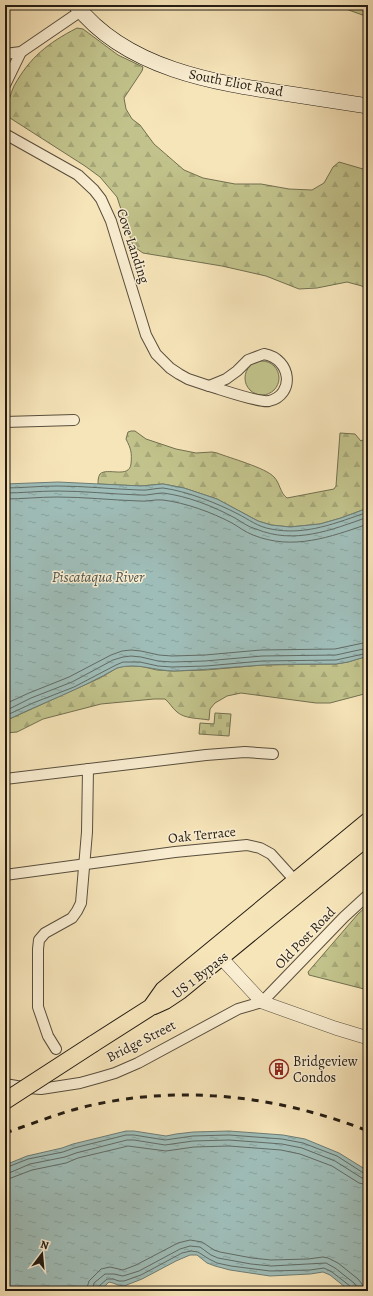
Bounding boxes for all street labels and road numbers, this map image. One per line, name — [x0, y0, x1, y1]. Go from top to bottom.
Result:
street label: South Eliot Road — [187, 65, 285, 102]
street label: Cove Landing — [112, 206, 154, 286]
street label: Oak Terrace — [167, 822, 237, 848]
street label: Old Post Road — [271, 902, 340, 973]
street label: US 1 Bypass — [168, 947, 232, 1003]
street label: Bridge Street — [103, 1015, 179, 1067]

